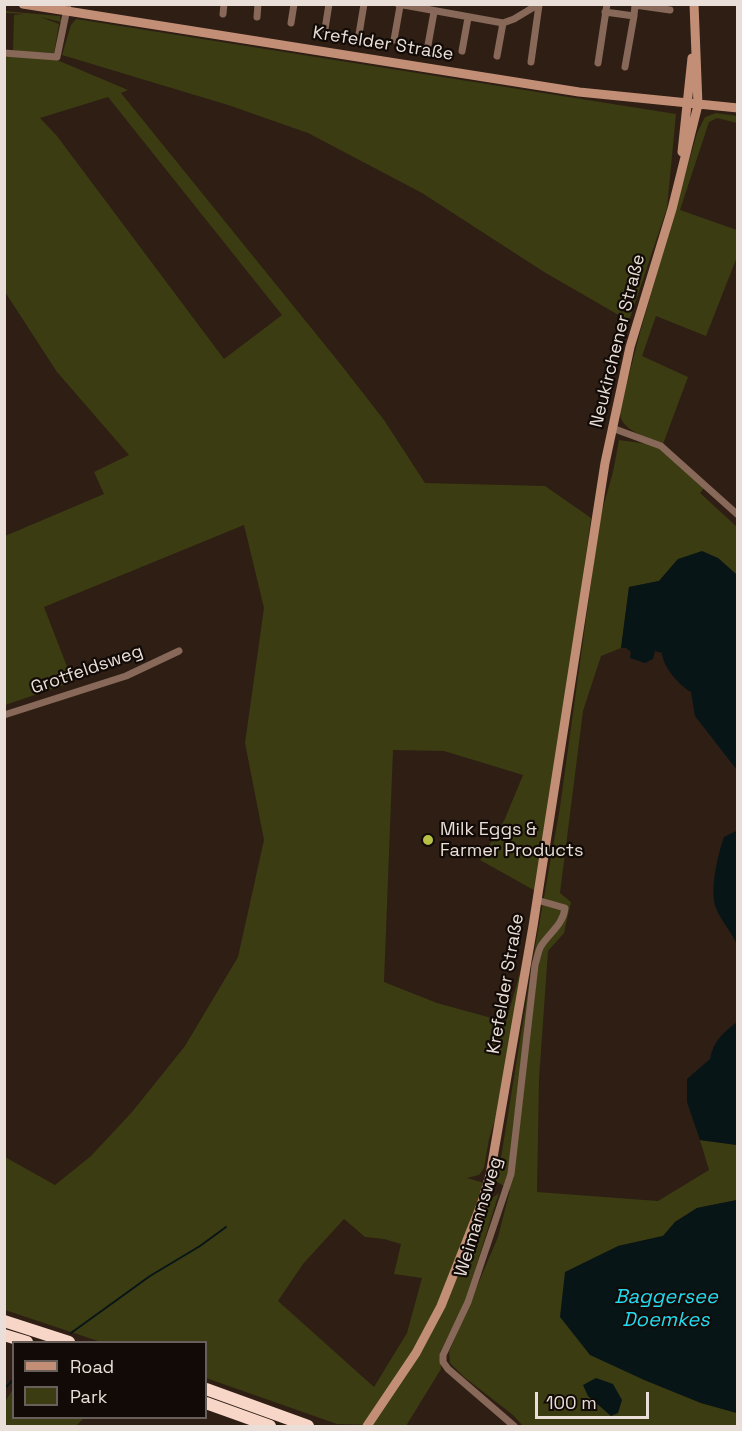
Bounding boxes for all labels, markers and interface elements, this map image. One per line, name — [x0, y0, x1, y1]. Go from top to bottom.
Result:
street label: Krefelder Straße — [311, 22, 455, 66]
street label: Neukirchener Straße — [586, 252, 650, 430]
street label: Grotfeldsweg — [28, 641, 146, 699]
place label: Milk Eggs & Farmer Products — [440, 819, 583, 862]
marker: Milk Eggs & Farmer Products — [421, 833, 435, 847]
street label: Krefelder Straße — [483, 912, 529, 1056]
street label: Weimannsweg — [451, 1154, 507, 1280]
water label: Baggersee Doemkes — [614, 1286, 718, 1333]
legend — [12, 1341, 207, 1419]
text: Road — [70, 1355, 114, 1378]
scale bar — [538, 1380, 652, 1418]
text: Park — [70, 1385, 107, 1408]
text: 100 m — [546, 1391, 597, 1414]

